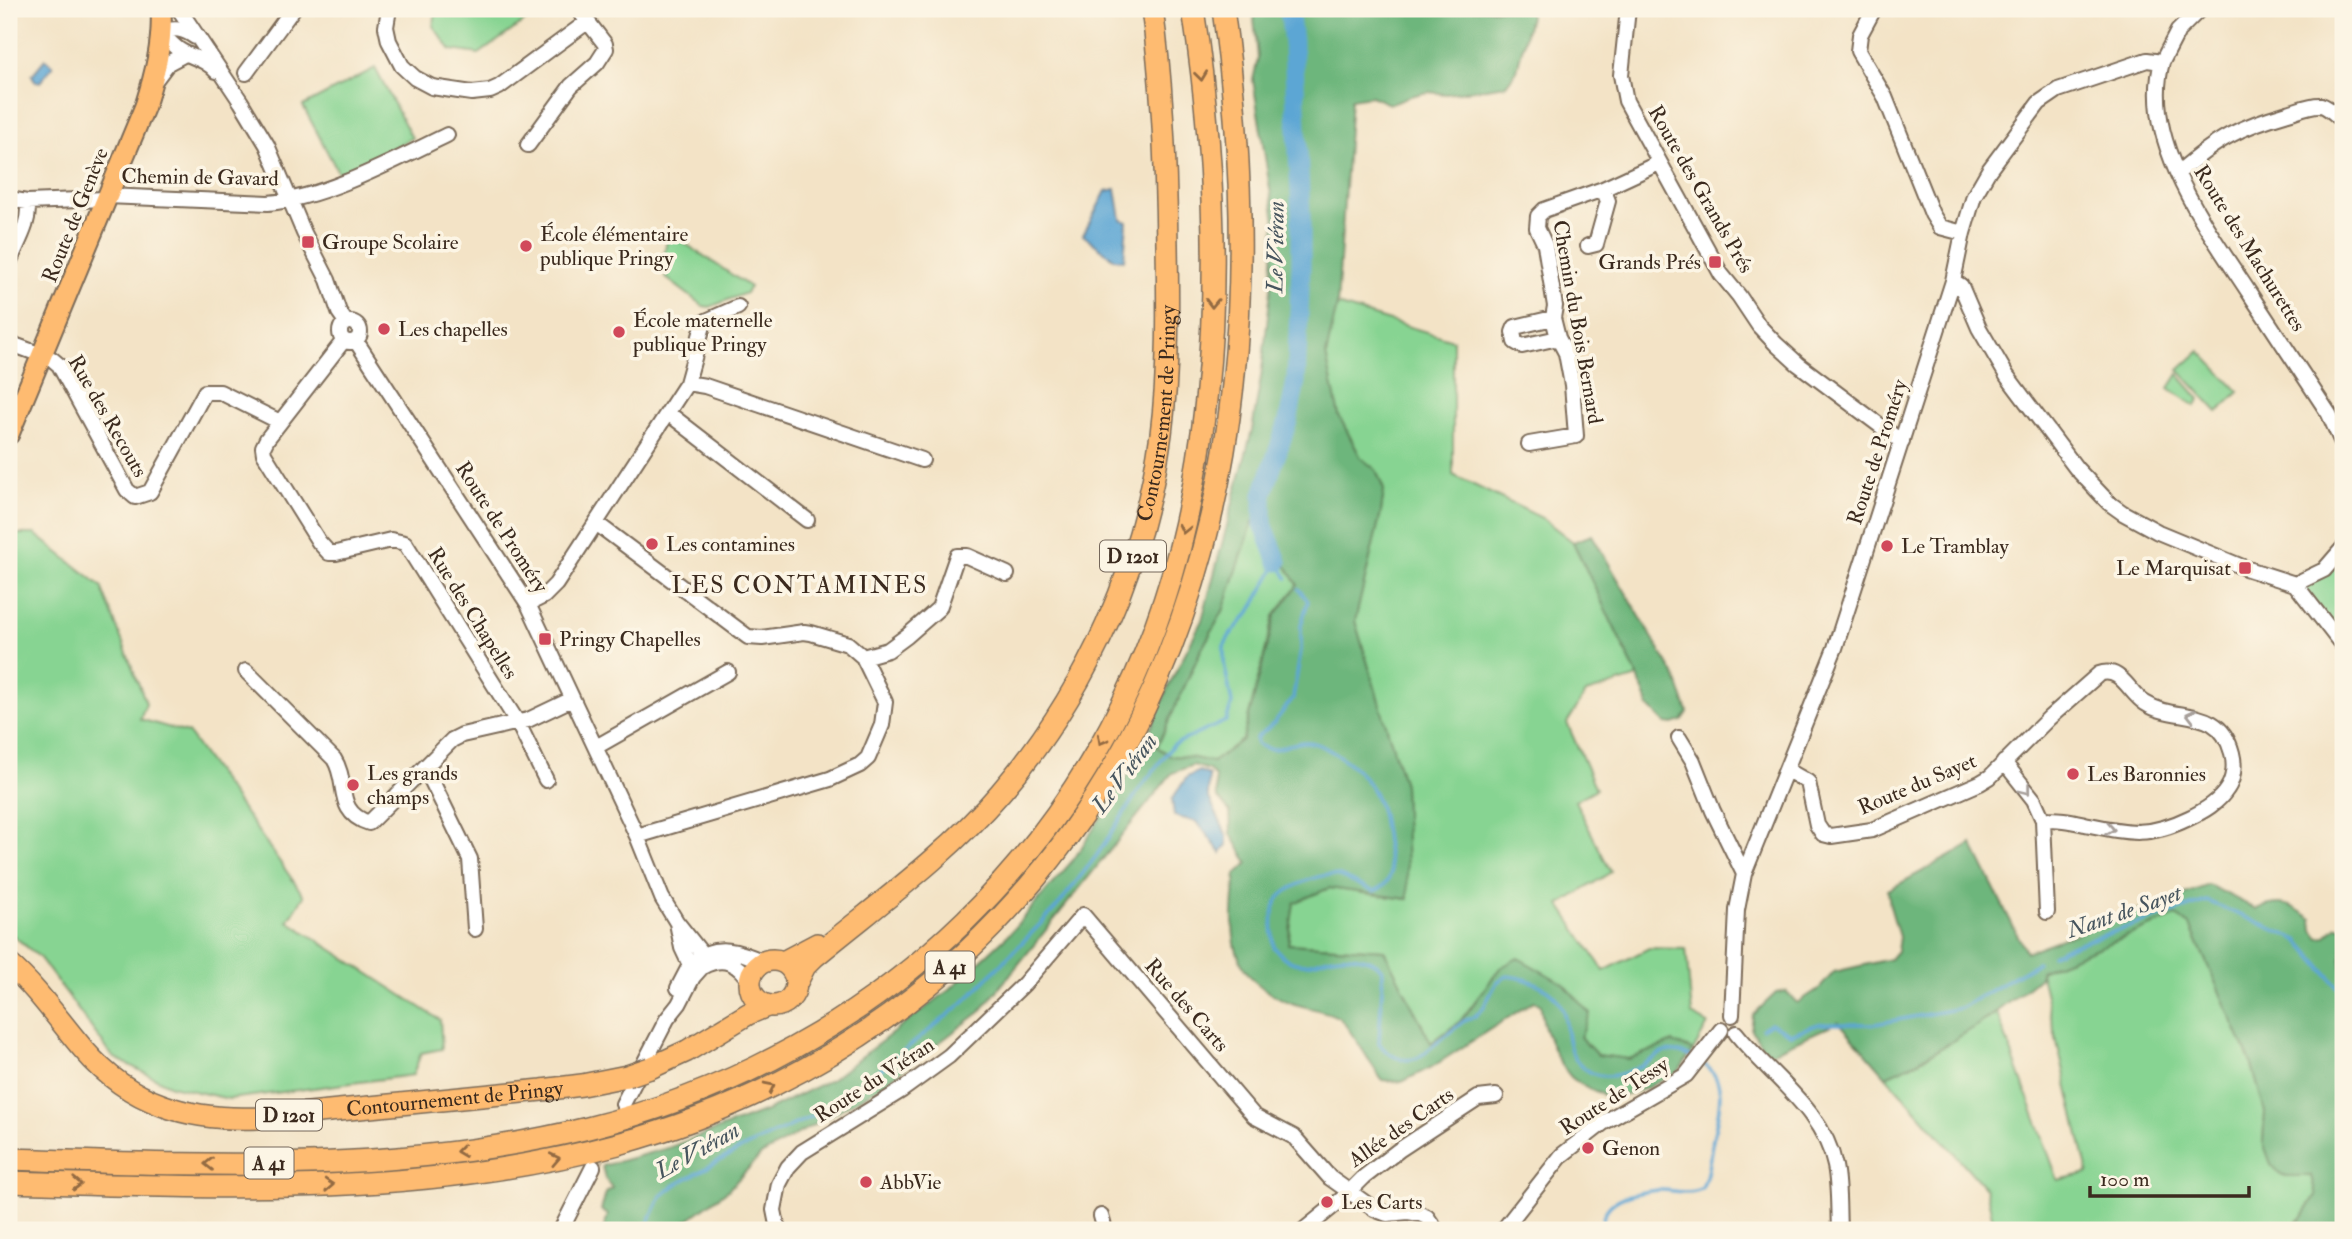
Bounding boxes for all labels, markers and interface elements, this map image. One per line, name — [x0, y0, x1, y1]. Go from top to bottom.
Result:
one-way arrow — [1194, 71, 1209, 82]
street label: Route des Grands Prés — [1643, 101, 1759, 277]
street label: Route de Genève — [36, 144, 115, 287]
street label: Route des Machurettes — [2187, 160, 2312, 337]
street label: Chemin de Gavard — [121, 163, 280, 192]
water label: Le Viéran — [1260, 201, 1291, 294]
street label: Chemin du Bois Bernard — [1546, 218, 1609, 427]
place label: École élémentaire publique Pringy — [539, 221, 688, 272]
place label: Groupe Scolaire — [322, 229, 459, 256]
marker: Groupe Scolaire — [300, 234, 316, 250]
marker: École élémentaire publique Pringy — [518, 238, 534, 254]
place label: Grands Prés — [1598, 249, 1701, 275]
marker: Grands Prés — [1707, 254, 1723, 270]
one-way arrow — [1204, 299, 1220, 309]
street label: Contournement de Pringy — [1131, 304, 1182, 525]
place label: École maternelle publique Pringy — [632, 307, 773, 358]
place label: Les chapelles — [398, 316, 508, 343]
marker: Les chapelles — [376, 321, 392, 337]
marker: École maternelle publique Pringy — [611, 324, 627, 340]
street label: Rue des Recouts — [62, 350, 153, 482]
street label: Route de Proméry — [1841, 375, 1914, 528]
street label: Route de Proméry — [449, 456, 555, 599]
one-way arrow — [1177, 523, 1192, 535]
place label: Les contamines — [666, 531, 795, 558]
place label: Le Tramblay — [1901, 533, 2009, 560]
marker: Les contamines — [644, 536, 660, 552]
marker: Le Tramblay — [1879, 538, 1895, 554]
road number: D 1201 — [1100, 540, 1166, 572]
street label: Rue des Chapelles — [421, 542, 524, 684]
place label: Le Marquisat — [2116, 555, 2231, 582]
marker: Le Marquisat — [2237, 560, 2253, 576]
district label: LES CONTAMINES — [672, 570, 928, 601]
place label: Pringy Chapelles — [559, 626, 701, 653]
marker: Pringy Chapelles — [537, 631, 553, 647]
one-way arrow — [2185, 709, 2197, 723]
water label: Le Viéran — [1085, 728, 1164, 820]
one-way arrow — [1097, 733, 1110, 746]
street label: Route du Sayet — [1854, 747, 1981, 822]
place label: Les grands champs — [367, 760, 458, 811]
place label: Les Baronnies — [2087, 761, 2206, 788]
marker: Les Baronnies — [2065, 766, 2081, 782]
marker: Les grands champs — [345, 777, 361, 793]
one-way arrow — [2017, 782, 2030, 794]
one-way arrow — [2104, 821, 2116, 836]
water label: Nant de Sayet — [2062, 878, 2186, 945]
road number: A 41 — [926, 951, 974, 982]
street label: Rue des Carts — [1139, 953, 1235, 1058]
street label: Route du Viéran — [809, 1032, 940, 1129]
street label: Route de Tessy — [1555, 1051, 1675, 1142]
street label: Contournement de Pringy — [345, 1074, 566, 1123]
one-way arrow — [763, 1081, 775, 1095]
street label: Allée des Carts — [1343, 1081, 1459, 1174]
road number: D 1201 — [256, 1100, 322, 1130]
water label: Le Viéran — [649, 1115, 745, 1186]
place label: Genon — [1602, 1135, 1660, 1162]
marker: Genon — [1580, 1140, 1596, 1156]
one-way arrow — [455, 1143, 466, 1158]
road number: A 41 — [244, 1148, 294, 1178]
one-way arrow — [549, 1153, 561, 1168]
scale bar — [2090, 1155, 2249, 1199]
one-way arrow — [204, 1156, 214, 1172]
text: 100 m — [2100, 1166, 2150, 1193]
place label: AbbVie — [879, 1169, 942, 1196]
marker: AbbVie — [858, 1174, 874, 1190]
one-way arrow — [72, 1176, 83, 1192]
one-way arrow — [324, 1178, 335, 1193]
place label: Les Carts — [1341, 1189, 1422, 1216]
marker: Les Carts — [1319, 1194, 1335, 1210]

